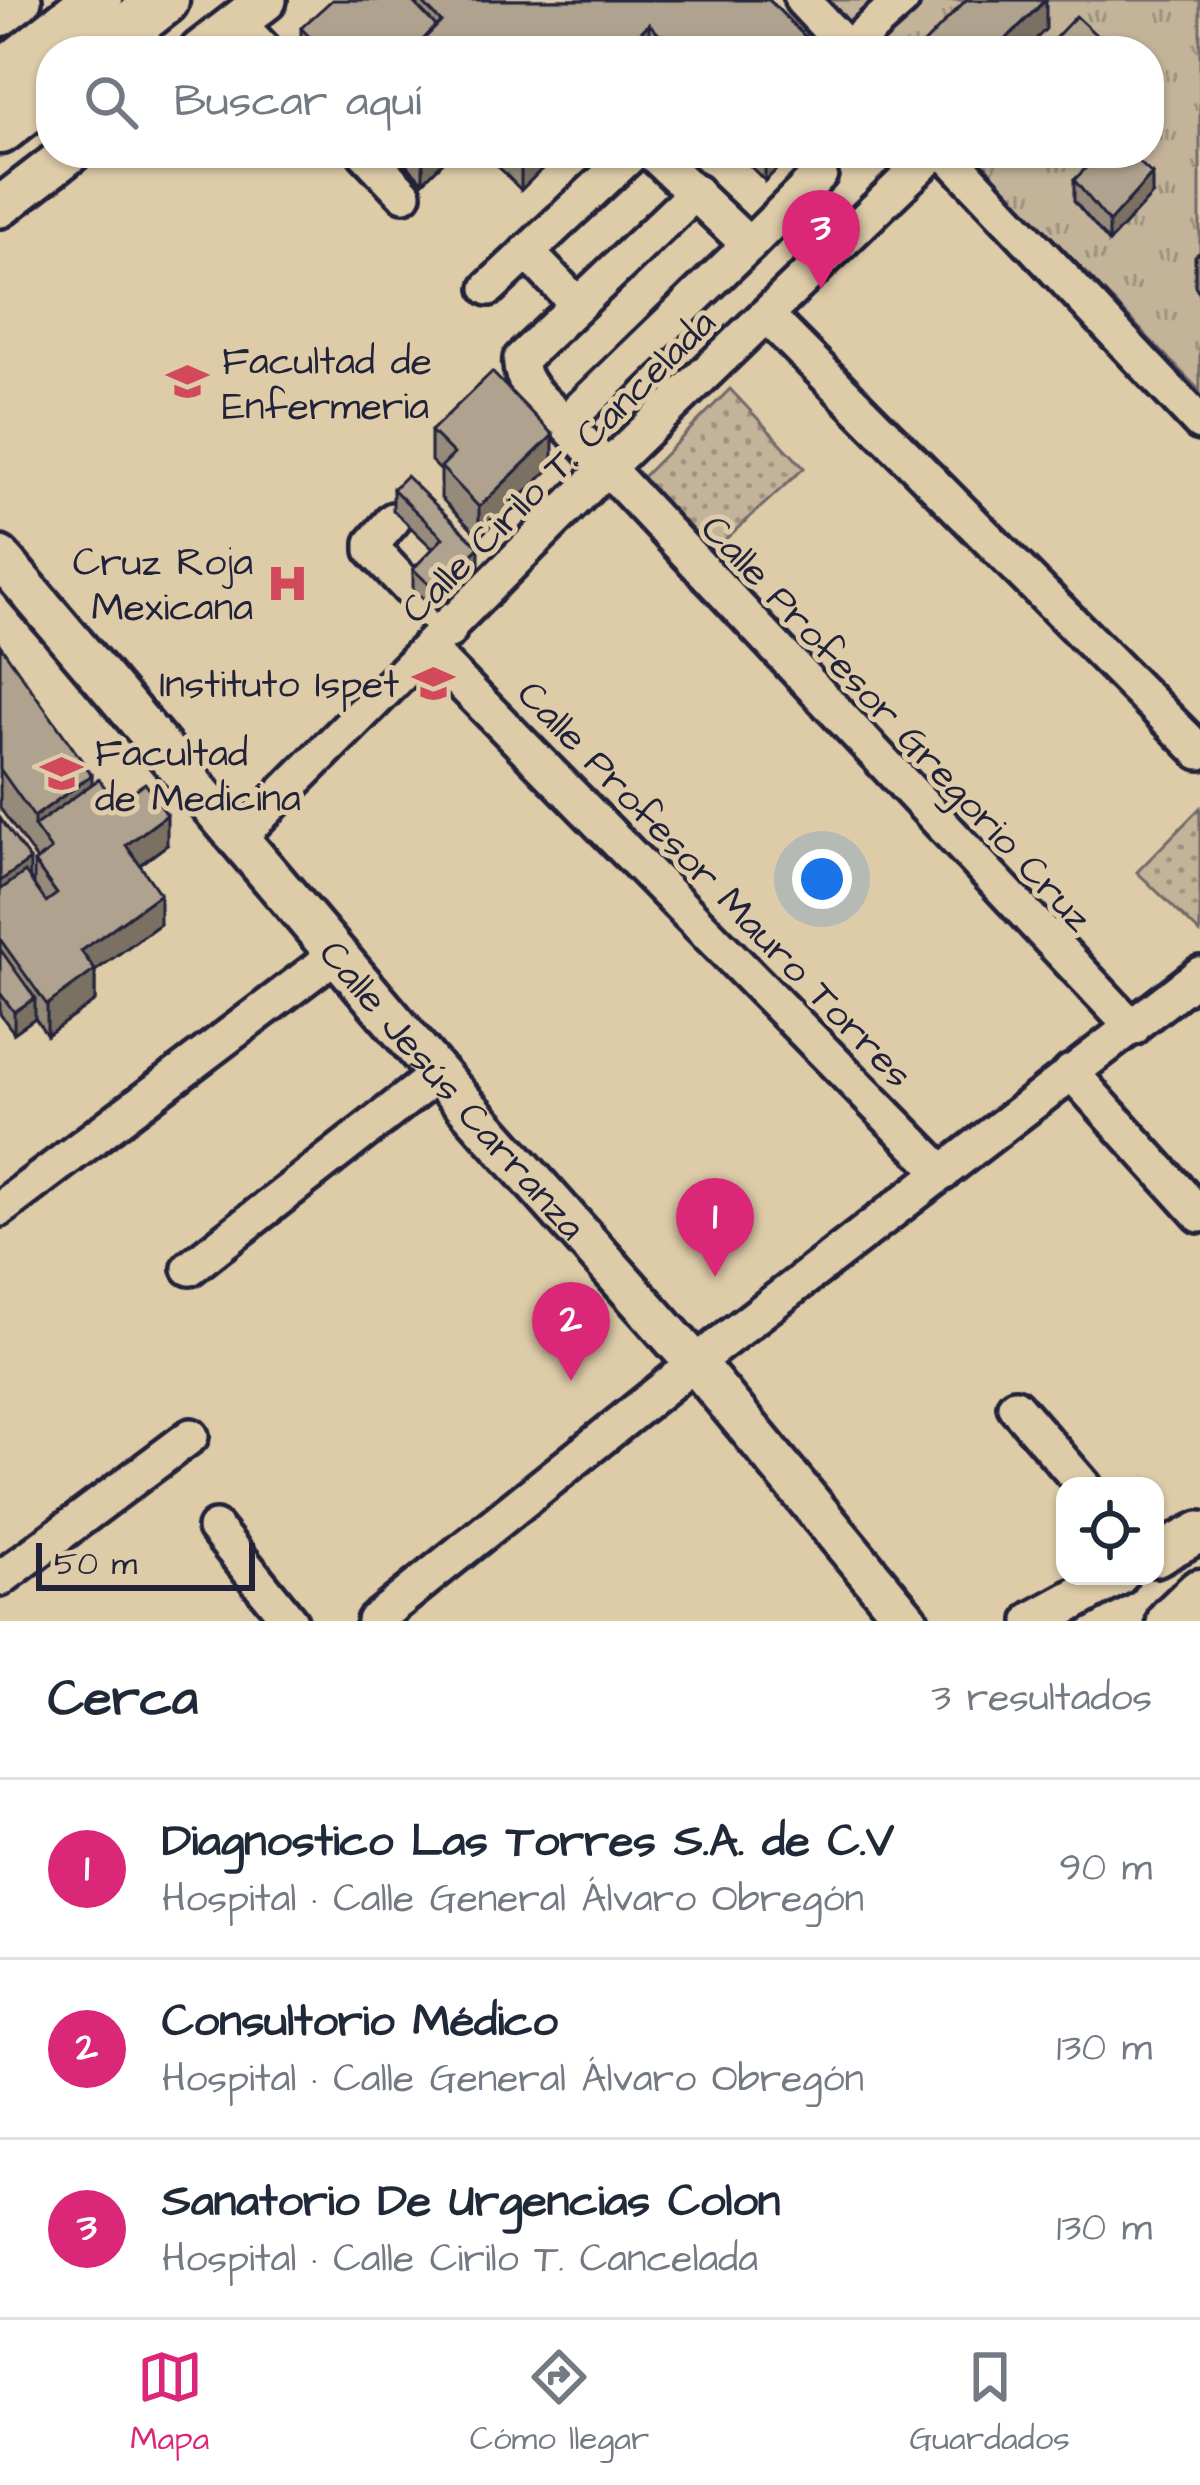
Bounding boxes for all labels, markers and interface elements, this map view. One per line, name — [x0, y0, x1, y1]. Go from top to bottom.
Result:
search box — [36, 36, 1164, 168]
icon: search — [78, 69, 144, 135]
text: Buscar aquí — [174, 71, 421, 133]
pin: 3 — [782, 190, 860, 289]
street label: Calle Cirilo T. Cancelada — [390, 298, 729, 636]
place label: Facultad de Enfermeria — [222, 336, 432, 435]
school or university icon: Facultad de Enfermeria — [165, 359, 211, 405]
street label: Calle Profesor Gregorio Cruz — [688, 504, 1104, 945]
place label: Cruz Roja Mexicana — [73, 537, 253, 636]
hospital icon: Cruz Roja Mexicana — [264, 560, 310, 606]
place label: Instituto Ispet — [159, 659, 399, 713]
school or university icon: Instituto Ispet — [410, 660, 456, 706]
street label: Calle Profesor Mauro Torres — [504, 669, 924, 1101]
place label: Facultad de Medicina — [95, 728, 301, 827]
school or university icon: Facultad de Medicina — [38, 751, 84, 797]
your location — [792, 849, 852, 909]
street label: Calle Jesús Carranza — [306, 929, 597, 1253]
pin: 1 — [676, 1178, 754, 1277]
pin: 2 — [532, 1282, 610, 1381]
map controls — [1056, 1477, 1164, 1585]
button: locate — [1056, 1477, 1164, 1585]
scale bar — [36, 1537, 255, 1590]
text: 50 m — [54, 1541, 137, 1587]
text: Cerca — [48, 1664, 198, 1735]
text: 3 resultados — [931, 1672, 1152, 1726]
text: Diagnostico Las Torres S.A. de C.V — [162, 1811, 894, 1873]
text: 1 — [85, 1842, 90, 1896]
text: 90 m — [1059, 1842, 1152, 1896]
text: Hospital · Calle General Álvaro Obregón — [162, 1873, 864, 1927]
text: Consultorio Médico — [162, 1991, 558, 2053]
text: 2 — [76, 2022, 98, 2076]
text: 130 m — [1057, 2022, 1152, 2076]
text: Hospital · Calle General Álvaro Obregón — [162, 2053, 864, 2107]
text: Sanatorio De Urgencias Colon — [162, 2171, 780, 2233]
text: 3 — [77, 2202, 97, 2256]
text: 130 m — [1057, 2202, 1152, 2256]
text: Hospital · Calle Cirilo T. Cancelada — [162, 2233, 758, 2287]
tab: Mapa — [130, 2344, 209, 2462]
tab: Cómo llegar — [470, 2344, 649, 2462]
tab: Guardados — [910, 2344, 1070, 2462]

